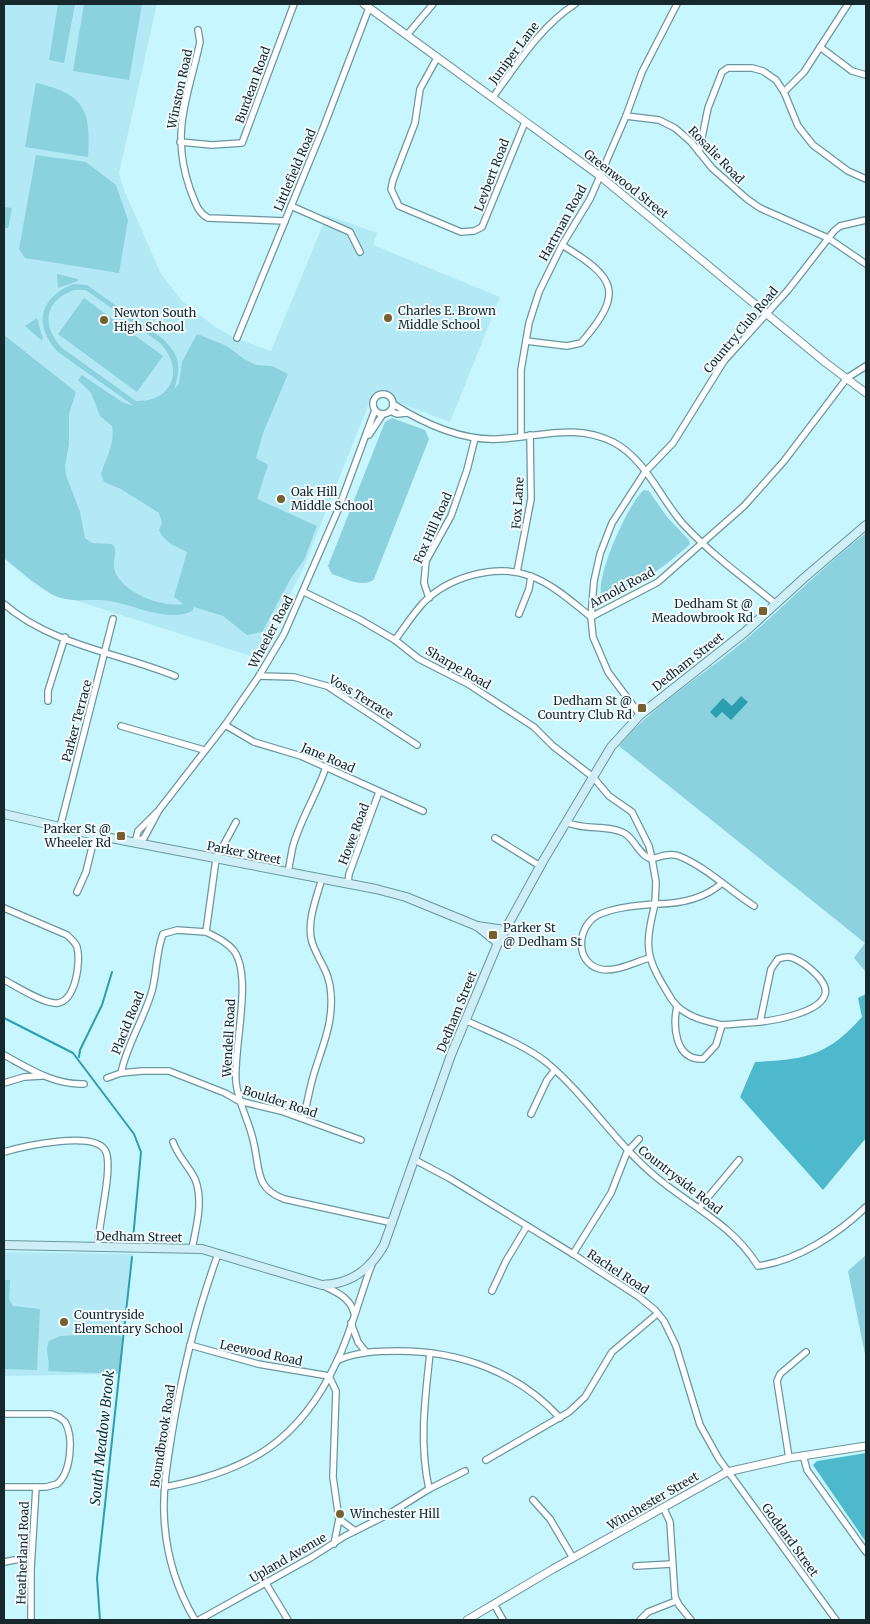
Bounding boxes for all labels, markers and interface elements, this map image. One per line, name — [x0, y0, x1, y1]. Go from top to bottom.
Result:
street label: Juniper Lane — [485, 19, 542, 87]
street label: Burdean Road — [232, 44, 273, 125]
street label: Winston Road — [164, 48, 195, 131]
street label: Rosalie Road — [685, 123, 747, 186]
street label: Littlefield Road — [270, 126, 319, 213]
street label: Levbert Road — [471, 136, 512, 213]
street label: Greenwood Street — [581, 146, 672, 221]
street label: Hartman Road — [536, 182, 590, 263]
street label: Country Club Road — [700, 283, 781, 376]
place label: Charles E. Brown Middle School — [398, 303, 496, 332]
place label: Newton South High School — [114, 305, 196, 334]
marker: Charles E. Brown Middle School — [382, 312, 394, 324]
marker: Newton South High School — [98, 314, 110, 326]
street label: Fox Lane — [508, 476, 527, 529]
place label: Oak Hill Middle School — [291, 484, 373, 513]
street label: Fox Hill Road — [410, 490, 455, 566]
marker: Oak Hill Middle School — [275, 493, 287, 505]
street label: Arnold Road — [586, 564, 657, 611]
street label: Wheeler Road — [245, 593, 296, 672]
place label: Dedham St @ Meadowbrook Rd — [652, 596, 753, 625]
marker: Dedham St @ Meadowbrook Rd — [757, 605, 769, 617]
street label: Dedham Street — [649, 629, 727, 694]
street label: Sharpe Road — [423, 643, 494, 692]
street label: Voss Terrace — [325, 671, 396, 722]
street label: Parker Terrace — [58, 678, 95, 764]
place label: Dedham St @ Country Club Rd — [538, 693, 632, 722]
marker: Dedham St @ Country Club Rd — [636, 702, 648, 714]
street label: Jane Road — [298, 739, 357, 776]
street label: Howe Road — [335, 801, 372, 867]
place label: Parker St @ Wheeler Rd — [43, 821, 111, 850]
marker: Parker St @ Wheeler Rd — [115, 830, 127, 842]
street label: Parker Street — [206, 838, 283, 867]
place label: Parker St @ Dedham St — [503, 920, 582, 949]
marker: Parker St @ Dedham St — [487, 929, 499, 941]
street label: Dedham Street — [433, 969, 480, 1055]
street label: Placid Road — [108, 989, 147, 1057]
street label: Wendell Road — [219, 998, 238, 1079]
street label: Boulder Road — [241, 1082, 319, 1121]
street label: Countryside Road — [635, 1142, 725, 1217]
street label: Dedham Street — [96, 1228, 183, 1245]
street label: Rachel Road — [585, 1246, 652, 1297]
place label: Countryside Elementary School — [74, 1307, 184, 1336]
marker: Countryside Elementary School — [58, 1316, 70, 1328]
street label: Leewood Road — [218, 1336, 304, 1369]
water label: South Meadow Brook — [86, 1369, 118, 1507]
street label: Boundbrook Road — [147, 1383, 178, 1488]
street label: Winchester Street — [604, 1468, 701, 1533]
street label: Goddard Street — [759, 1500, 822, 1579]
street label: Heatherland Road — [13, 1501, 32, 1605]
place label: Winchester Hill — [349, 1506, 440, 1521]
marker: Winchester Hill — [334, 1508, 346, 1520]
street label: Upland Avenue — [247, 1530, 329, 1586]

